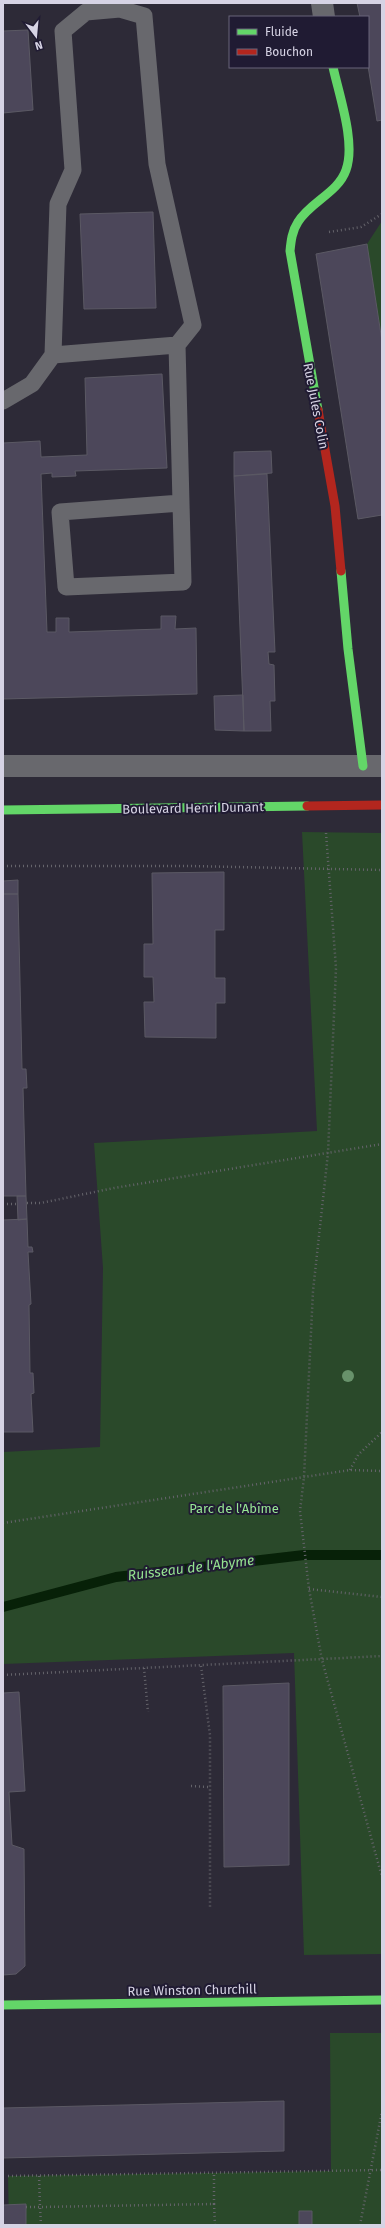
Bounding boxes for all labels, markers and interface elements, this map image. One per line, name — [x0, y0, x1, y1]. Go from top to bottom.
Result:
north arrow — [16, 16, 56, 56]
legend — [229, 16, 369, 68]
text: Fluide — [265, 25, 298, 39]
text: N — [33, 38, 44, 52]
text: Bouchon — [265, 45, 313, 59]
street label: Rue Jules Colin — [300, 362, 332, 450]
street label: Boulevard Henri Dunant — [122, 799, 264, 817]
park label: Parc de l'Abîme — [189, 1501, 279, 1516]
water label: Ruisseau de l'Abyme — [127, 1552, 255, 1584]
street label: Rue Winston Churchill — [127, 1981, 257, 1999]

